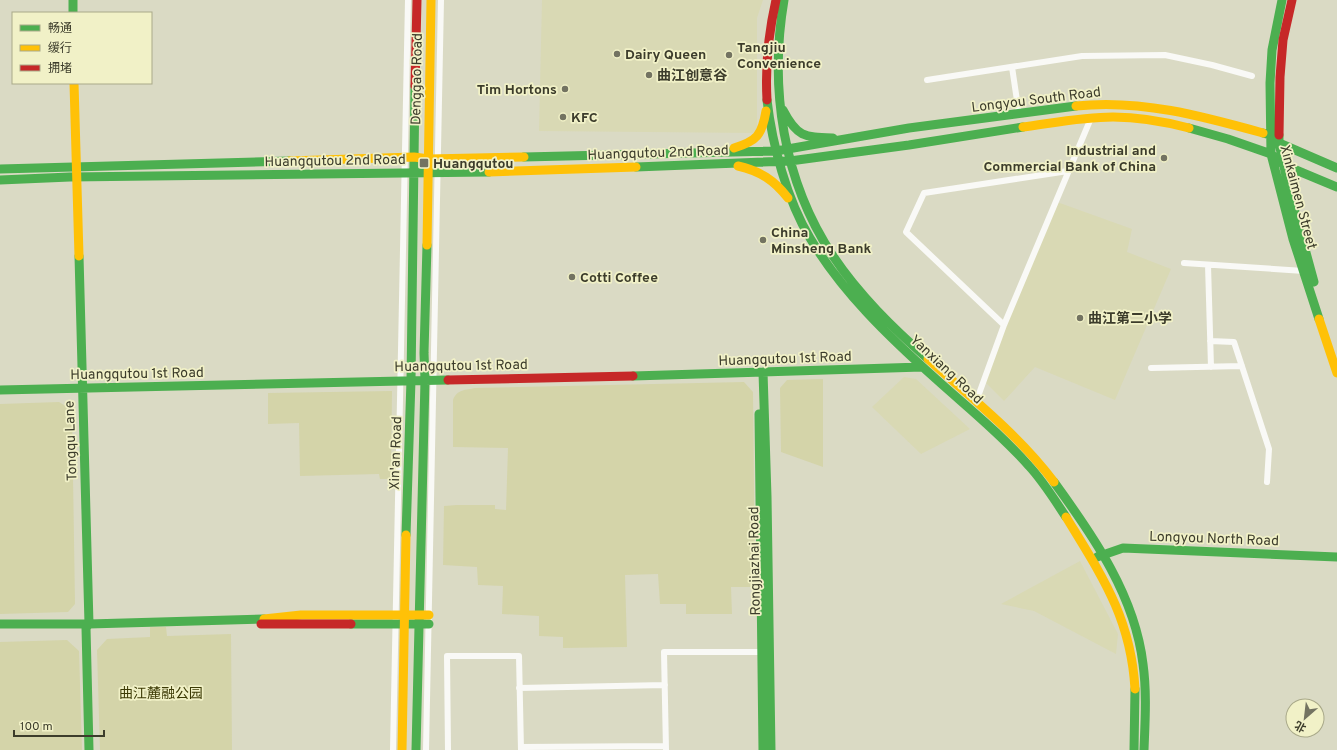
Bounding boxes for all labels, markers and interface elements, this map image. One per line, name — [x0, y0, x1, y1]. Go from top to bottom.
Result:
legend — [12, 12, 152, 84]
text: 畅通 — [48, 21, 72, 37]
street label: Denggao Road — [408, 33, 427, 125]
place label: Tangjiu Convenience — [737, 40, 821, 73]
text: 缓行 — [48, 41, 72, 57]
place label: Dairy Queen — [625, 47, 706, 64]
marker: Dairy Queen — [612, 49, 622, 59]
marker: Tangjiu Convenience — [724, 50, 734, 60]
text: 拥堵 — [48, 61, 72, 77]
place label: 曲江创意谷 — [657, 68, 728, 85]
marker: 曲江创意谷 — [644, 70, 654, 80]
place label: Tim Hortons — [477, 82, 557, 99]
marker: Tim Hortons — [560, 84, 570, 94]
street label: Longyou South Road — [970, 84, 1102, 117]
place label: KFC — [571, 110, 598, 127]
marker: KFC — [558, 112, 568, 122]
street label: Huangqutou 2nd Road — [587, 143, 729, 164]
place label: Industrial and Commercial Bank of China — [983, 143, 1156, 176]
street label: Xinkaimen Street — [1275, 143, 1320, 251]
street label: Huangqutou 2nd Road — [264, 152, 406, 171]
marker: Industrial and Commercial Bank of China — [1159, 153, 1169, 163]
place label: Huangqutou — [433, 156, 514, 173]
marker: Huangqutou — [418, 157, 430, 169]
place label: China Minsheng Bank — [771, 225, 872, 258]
marker: China Minsheng Bank — [758, 235, 768, 245]
place label: Cotti Coffee — [580, 270, 658, 287]
marker: Cotti Coffee — [567, 272, 577, 282]
place label: 曲江第二小学 — [1088, 310, 1172, 328]
marker: 曲江第二小学 — [1075, 313, 1085, 323]
street label: Yanxiang Road — [906, 332, 986, 408]
street label: Huangqutou 1st Road — [718, 349, 852, 370]
street label: Huangqutou 1st Road — [394, 357, 528, 376]
street label: Huangqutou 1st Road — [70, 365, 204, 384]
street label: Tongqu Lane — [62, 400, 81, 482]
street label: Xin'an Road — [387, 416, 406, 490]
street label: Rongjiazhai Road — [746, 506, 765, 616]
street label: Longyou North Road — [1149, 529, 1279, 550]
park label: 曲江麓融公园 — [119, 686, 203, 703]
north arrow — [1285, 698, 1325, 738]
scale bar — [14, 712, 104, 738]
text: 北 — [1293, 717, 1309, 735]
text: 100 m — [20, 719, 53, 735]

